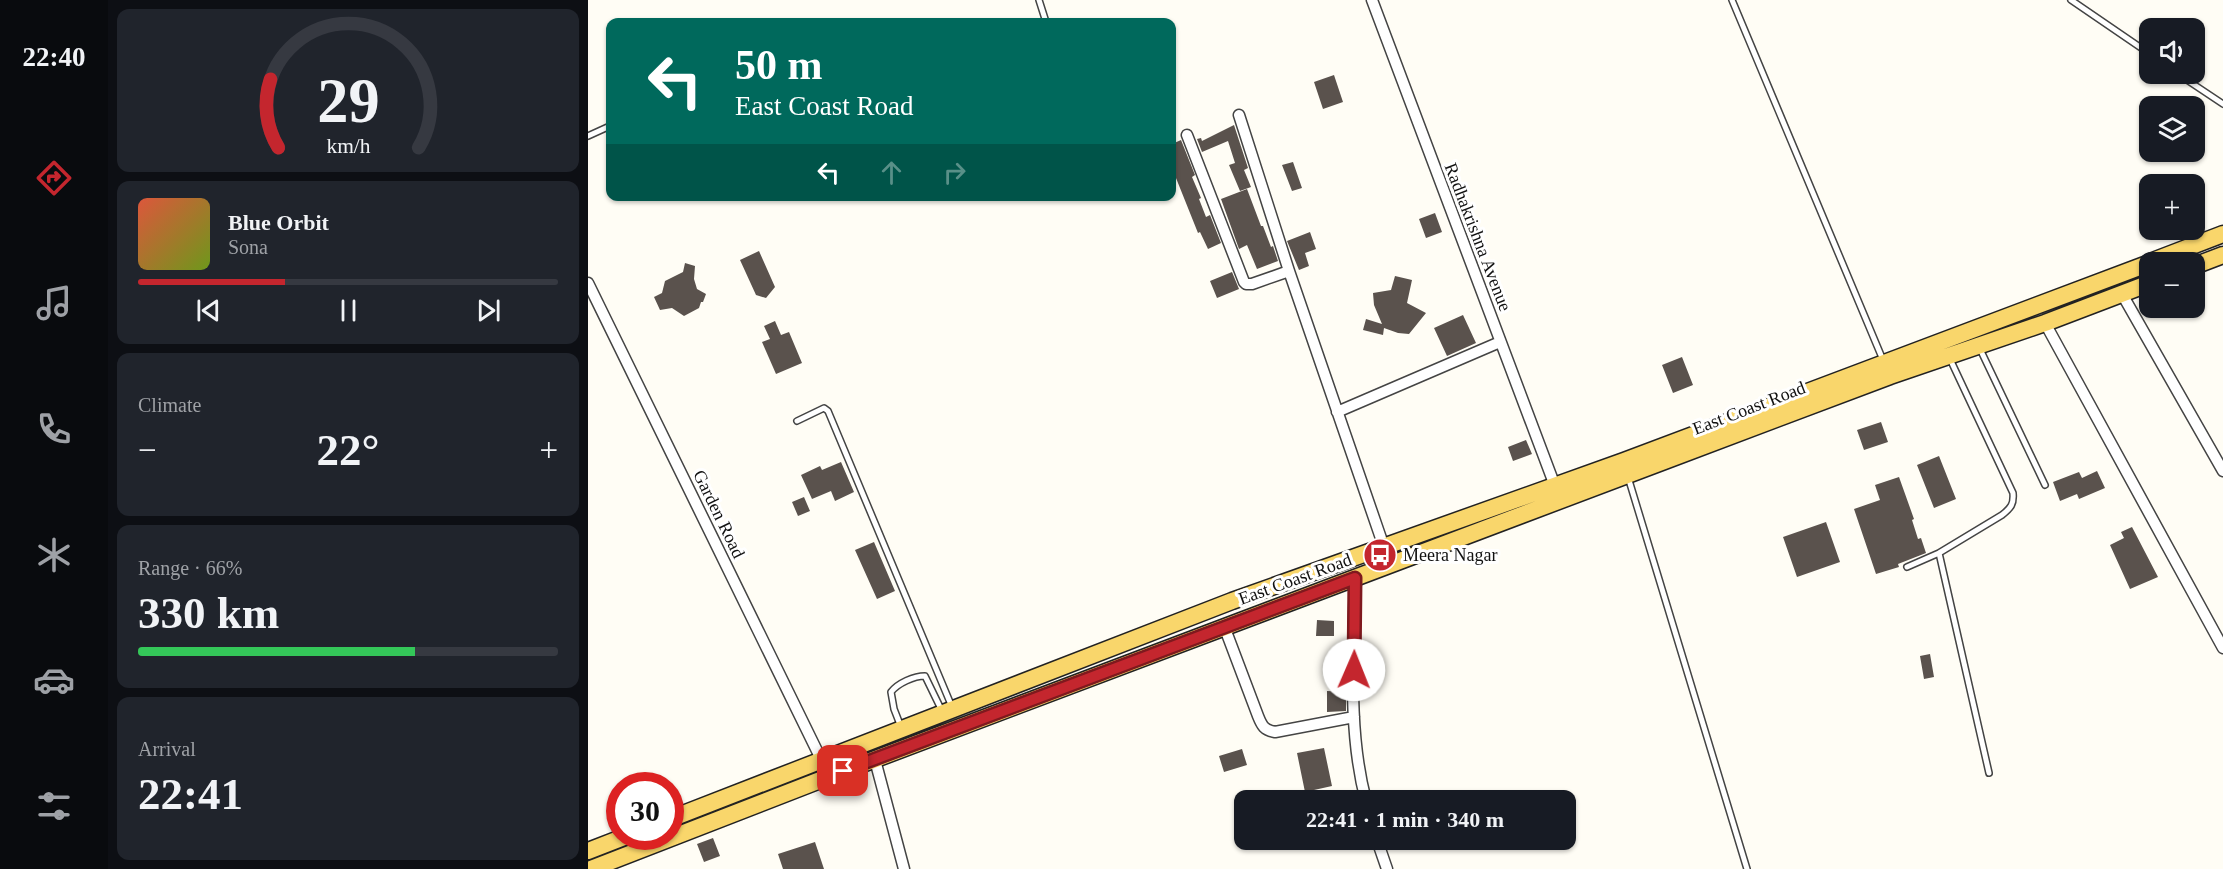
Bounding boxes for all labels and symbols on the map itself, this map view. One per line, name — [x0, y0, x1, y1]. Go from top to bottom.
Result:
street label: Radhakrishna Avenue — [1441, 160, 1515, 314]
street label: East Coast Road — [1690, 377, 1808, 439]
street label: Garden Road — [689, 467, 749, 561]
bus stop icon: Meera Nagar — [1362, 537, 1398, 573]
place label: Meera Nagar — [1403, 545, 1497, 565]
street label: East Coast Road — [1236, 549, 1354, 609]
position arrow — [1322, 638, 1386, 702]
pin — [817, 745, 868, 796]
speed limit sign: 30 — [606, 772, 684, 850]

